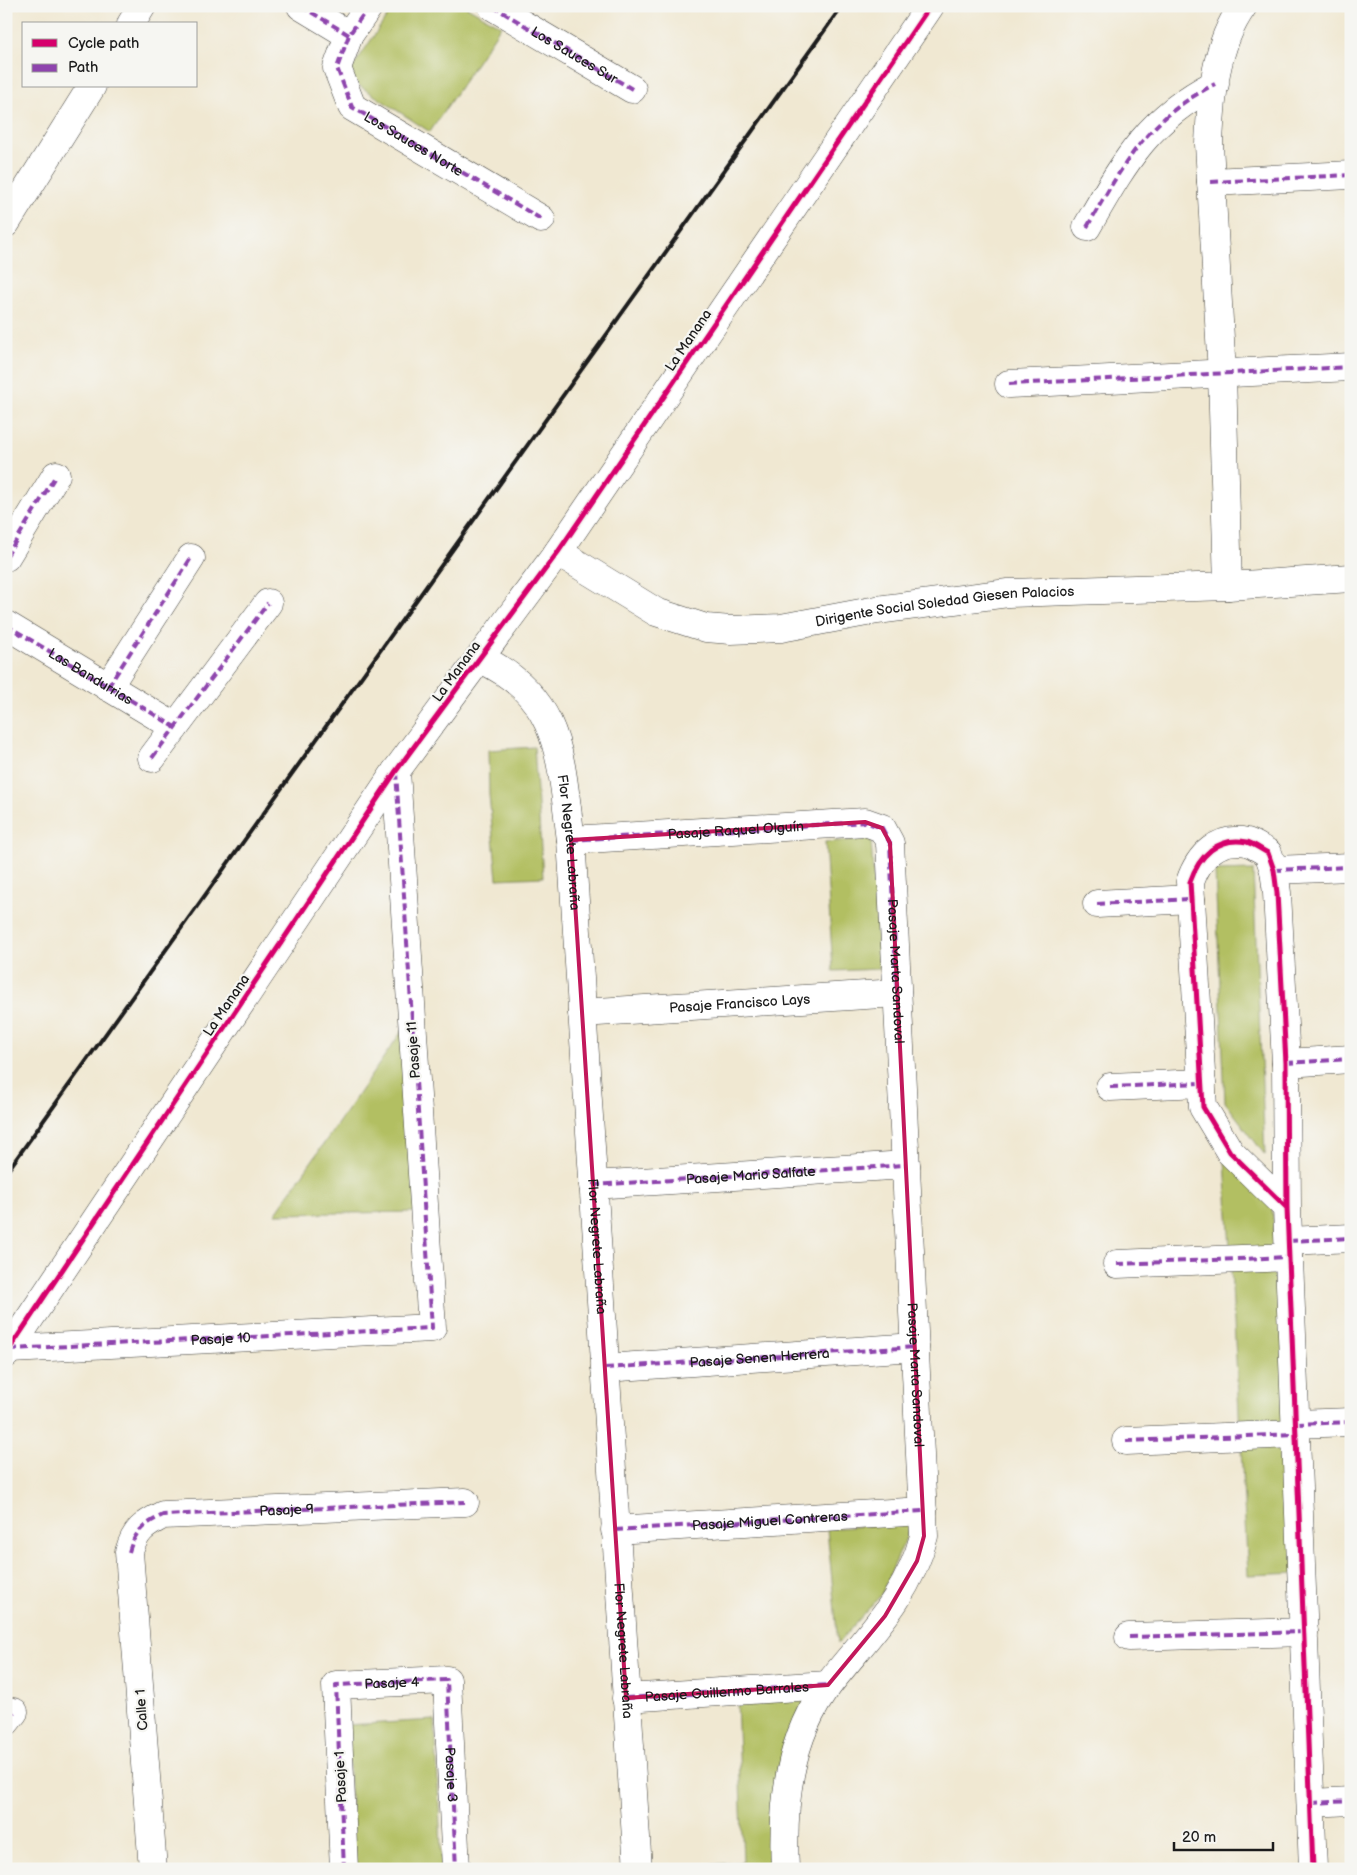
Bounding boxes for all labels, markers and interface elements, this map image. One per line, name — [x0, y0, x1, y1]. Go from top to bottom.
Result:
legend — [22, 22, 198, 88]
street label: Los Sauces Sur — [528, 23, 622, 88]
text: Cycle path — [68, 34, 139, 53]
text: Path — [68, 58, 98, 77]
street label: Los Sauces Norte — [361, 108, 466, 180]
street label: La Manana — [662, 306, 715, 374]
street label: Dirigente Social Soledad Giesen Palacios — [814, 583, 1075, 630]
street label: La Manana — [429, 638, 484, 705]
street label: Las Bandurrias — [45, 645, 136, 709]
street label: Flor Negrete Labraña — [554, 773, 584, 911]
street label: Pasaje Raquel Olguín — [667, 818, 804, 843]
street label: Pasaje Marta Sandoval — [884, 898, 908, 1044]
street label: La Manana — [200, 971, 253, 1039]
street label: Pasaje Francisco Lays — [669, 991, 811, 1016]
street label: Pasaje 11 — [403, 1021, 424, 1079]
street label: Pasaje Mario Salfate — [685, 1163, 816, 1188]
street label: Flor Negrete Labraña — [584, 1178, 610, 1315]
street label: Pasaje Marta Sandoval — [904, 1302, 928, 1448]
street label: Pasaje 10 — [190, 1329, 251, 1349]
street label: Pasaje Senen Herrera — [689, 1345, 830, 1371]
street label: Pasaje 9 — [259, 1501, 314, 1520]
street label: Pasaje Miguel Contreras — [691, 1508, 848, 1534]
street label: Flor Negrete Labraña — [610, 1582, 636, 1719]
street label: Pasaje 4 — [364, 1673, 420, 1693]
street label: Pasaje Guillermo Barrales — [644, 1678, 810, 1706]
street label: Calle 1 — [132, 1689, 151, 1731]
street label: Pasaje 3 — [441, 1747, 461, 1803]
street label: Pasaje 1 — [331, 1751, 350, 1803]
scale bar — [1174, 1820, 1273, 1852]
text: 20 m — [1182, 1828, 1216, 1847]

